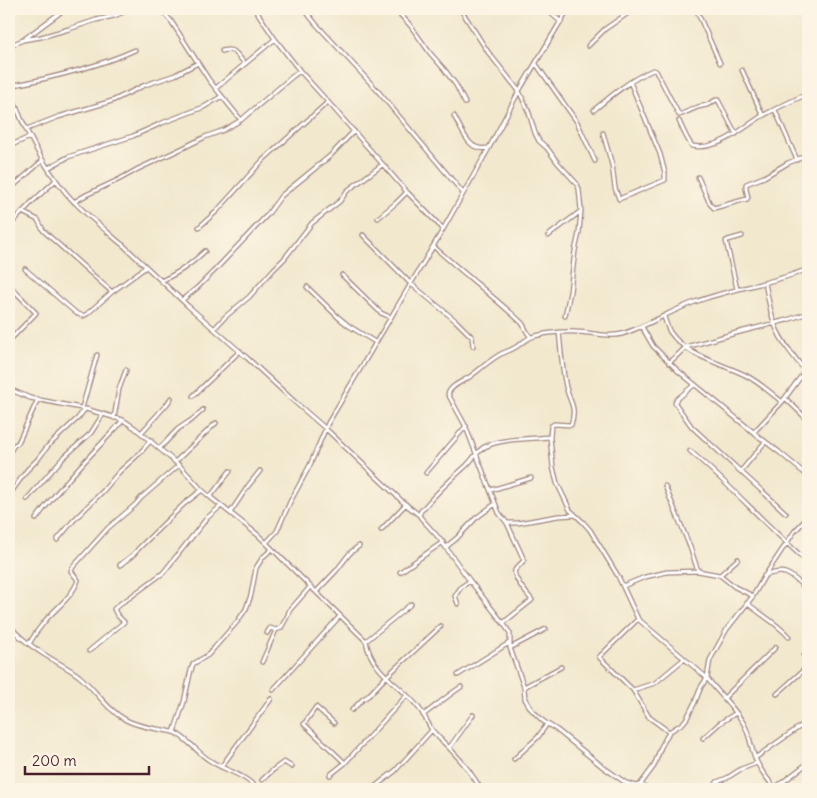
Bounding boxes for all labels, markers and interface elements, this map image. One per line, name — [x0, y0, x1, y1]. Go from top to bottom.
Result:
scale bar — [25, 743, 149, 775]
text: 200 m — [32, 751, 77, 770]

